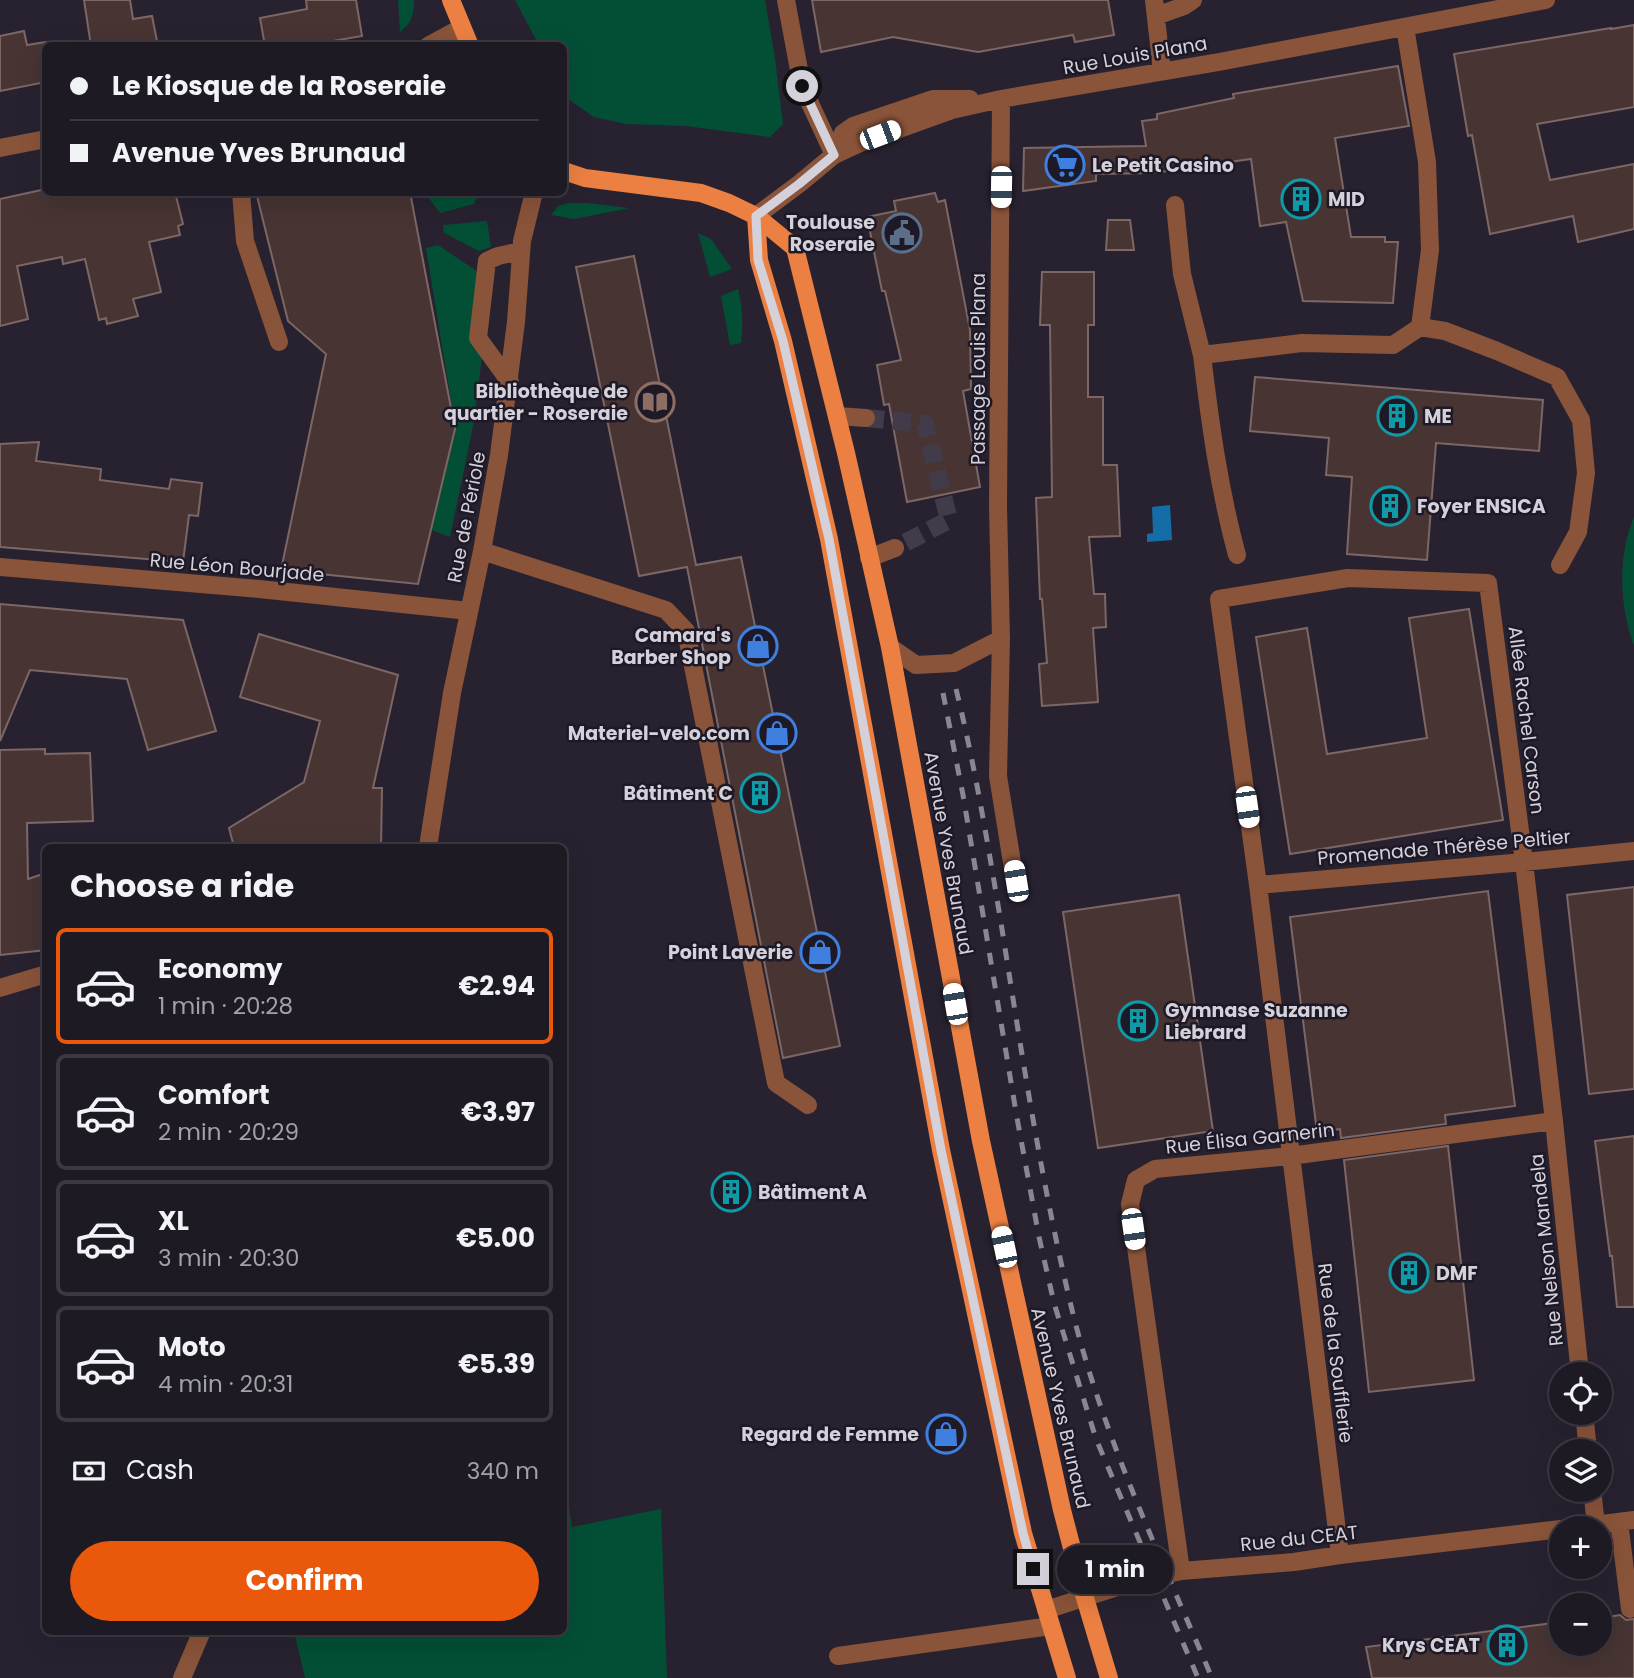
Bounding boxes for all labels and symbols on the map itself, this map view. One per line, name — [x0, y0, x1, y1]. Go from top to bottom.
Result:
street label: Rue Louis Plana — [1061, 29, 1209, 81]
route start — [786, 70, 818, 102]
car — [857, 118, 904, 152]
supermarket icon: Le Petit Casino — [1044, 144, 1086, 186]
place label: Le Petit Casino — [1092, 152, 1234, 179]
car — [991, 166, 1012, 208]
building icon: MID — [1280, 178, 1322, 220]
place label: MID — [1328, 186, 1365, 213]
place label: Toulouse Roseraie — [786, 209, 875, 258]
public building icon: Toulouse Roseraie — [881, 212, 923, 254]
street label: Passage Louis Plana — [965, 273, 992, 465]
place label: Bibliothèque de quartier - Roseraie — [444, 378, 628, 427]
library icon: Bibliothèque de quartier - Roseraie — [634, 381, 676, 423]
building icon: ME — [1376, 395, 1418, 437]
place label: ME — [1424, 403, 1452, 430]
street label: Rue de Périole — [441, 449, 492, 585]
building icon: Foyer ENSICA — [1369, 485, 1411, 527]
place label: Foyer ENSICA — [1417, 493, 1546, 520]
street label: Rue Léon Bourjade — [149, 546, 325, 589]
place label: Camara's Barber Shop — [611, 622, 731, 671]
street label: Allée Rachel Carson — [1502, 624, 1551, 816]
shop icon: Camara's Barber Shop — [737, 625, 779, 667]
shop icon: Materiel-velo.com — [756, 712, 798, 754]
place label: Materiel-velo.com — [568, 720, 750, 747]
street label: Avenue Yves Brunaud — [917, 749, 980, 957]
building icon: Bâtiment C — [739, 772, 781, 814]
place label: Bâtiment C — [623, 780, 733, 807]
car — [1234, 785, 1261, 829]
street label: Promenade Thérèse Peltier — [1316, 823, 1572, 872]
car — [1003, 859, 1030, 903]
shop icon: Point Laverie — [799, 931, 841, 973]
place label: Point Laverie — [668, 939, 793, 966]
car — [942, 981, 969, 1027]
place label: Gymnase Suzanne Liebrard — [1165, 997, 1348, 1046]
building icon: Gymnase Suzanne Liebrard — [1117, 1000, 1159, 1042]
street label: Rue Élisa Garnerin — [1164, 1116, 1336, 1161]
street label: Rue Nelson Mandela — [1523, 1152, 1570, 1347]
building icon: Bâtiment A — [710, 1171, 752, 1213]
place label: Bâtiment A — [758, 1179, 867, 1206]
car — [1120, 1207, 1147, 1251]
car — [990, 1224, 1019, 1270]
building icon: DMF — [1388, 1252, 1430, 1294]
place label: DMF — [1436, 1260, 1478, 1287]
street label: Rue de la Soufflerie — [1311, 1262, 1360, 1444]
street label: Avenue Yves Brunaud — [1024, 1305, 1097, 1511]
shop icon: Regard de Femme — [925, 1413, 967, 1455]
place label: Regard de Femme — [741, 1421, 919, 1448]
street label: Rue du CEAT — [1239, 1519, 1359, 1558]
callout: 1 min — [1058, 1544, 1173, 1594]
route end — [1017, 1553, 1049, 1585]
building icon: Krys CEAT — [1486, 1624, 1528, 1666]
place label: Krys CEAT — [1382, 1632, 1480, 1659]

